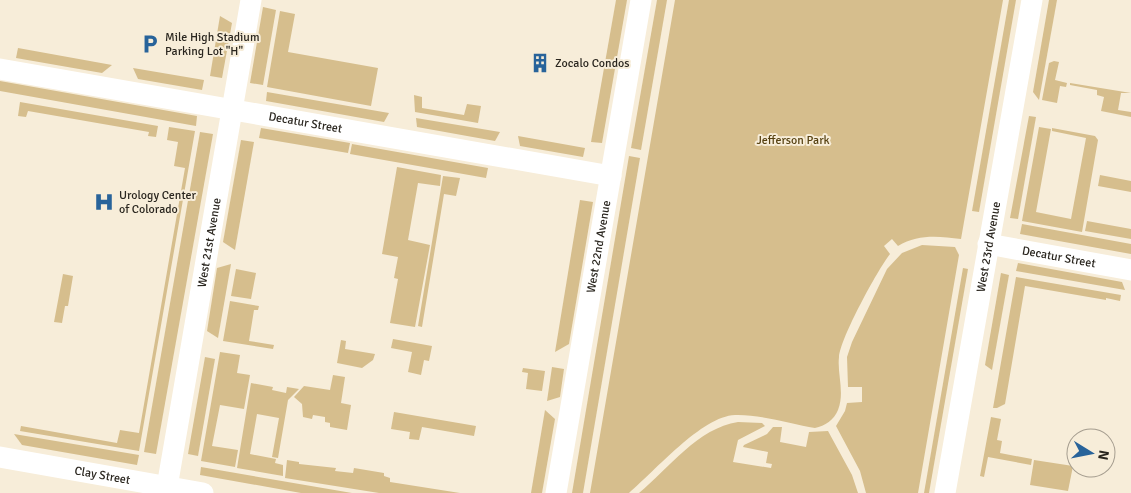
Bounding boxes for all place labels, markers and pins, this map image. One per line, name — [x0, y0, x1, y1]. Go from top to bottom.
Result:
place label: Mile High Stadium Parking Lot "H" — [165, 30, 259, 59]
parking icon: Mile High Stadium Parking Lot "H" — [139, 33, 161, 55]
building icon: Zocalo Condos — [529, 52, 551, 74]
place label: Zocalo Condos — [555, 56, 630, 71]
place label: Urology Center of Colorado — [119, 188, 196, 217]
hospital icon: Urology Center of Colorado — [93, 191, 115, 213]

